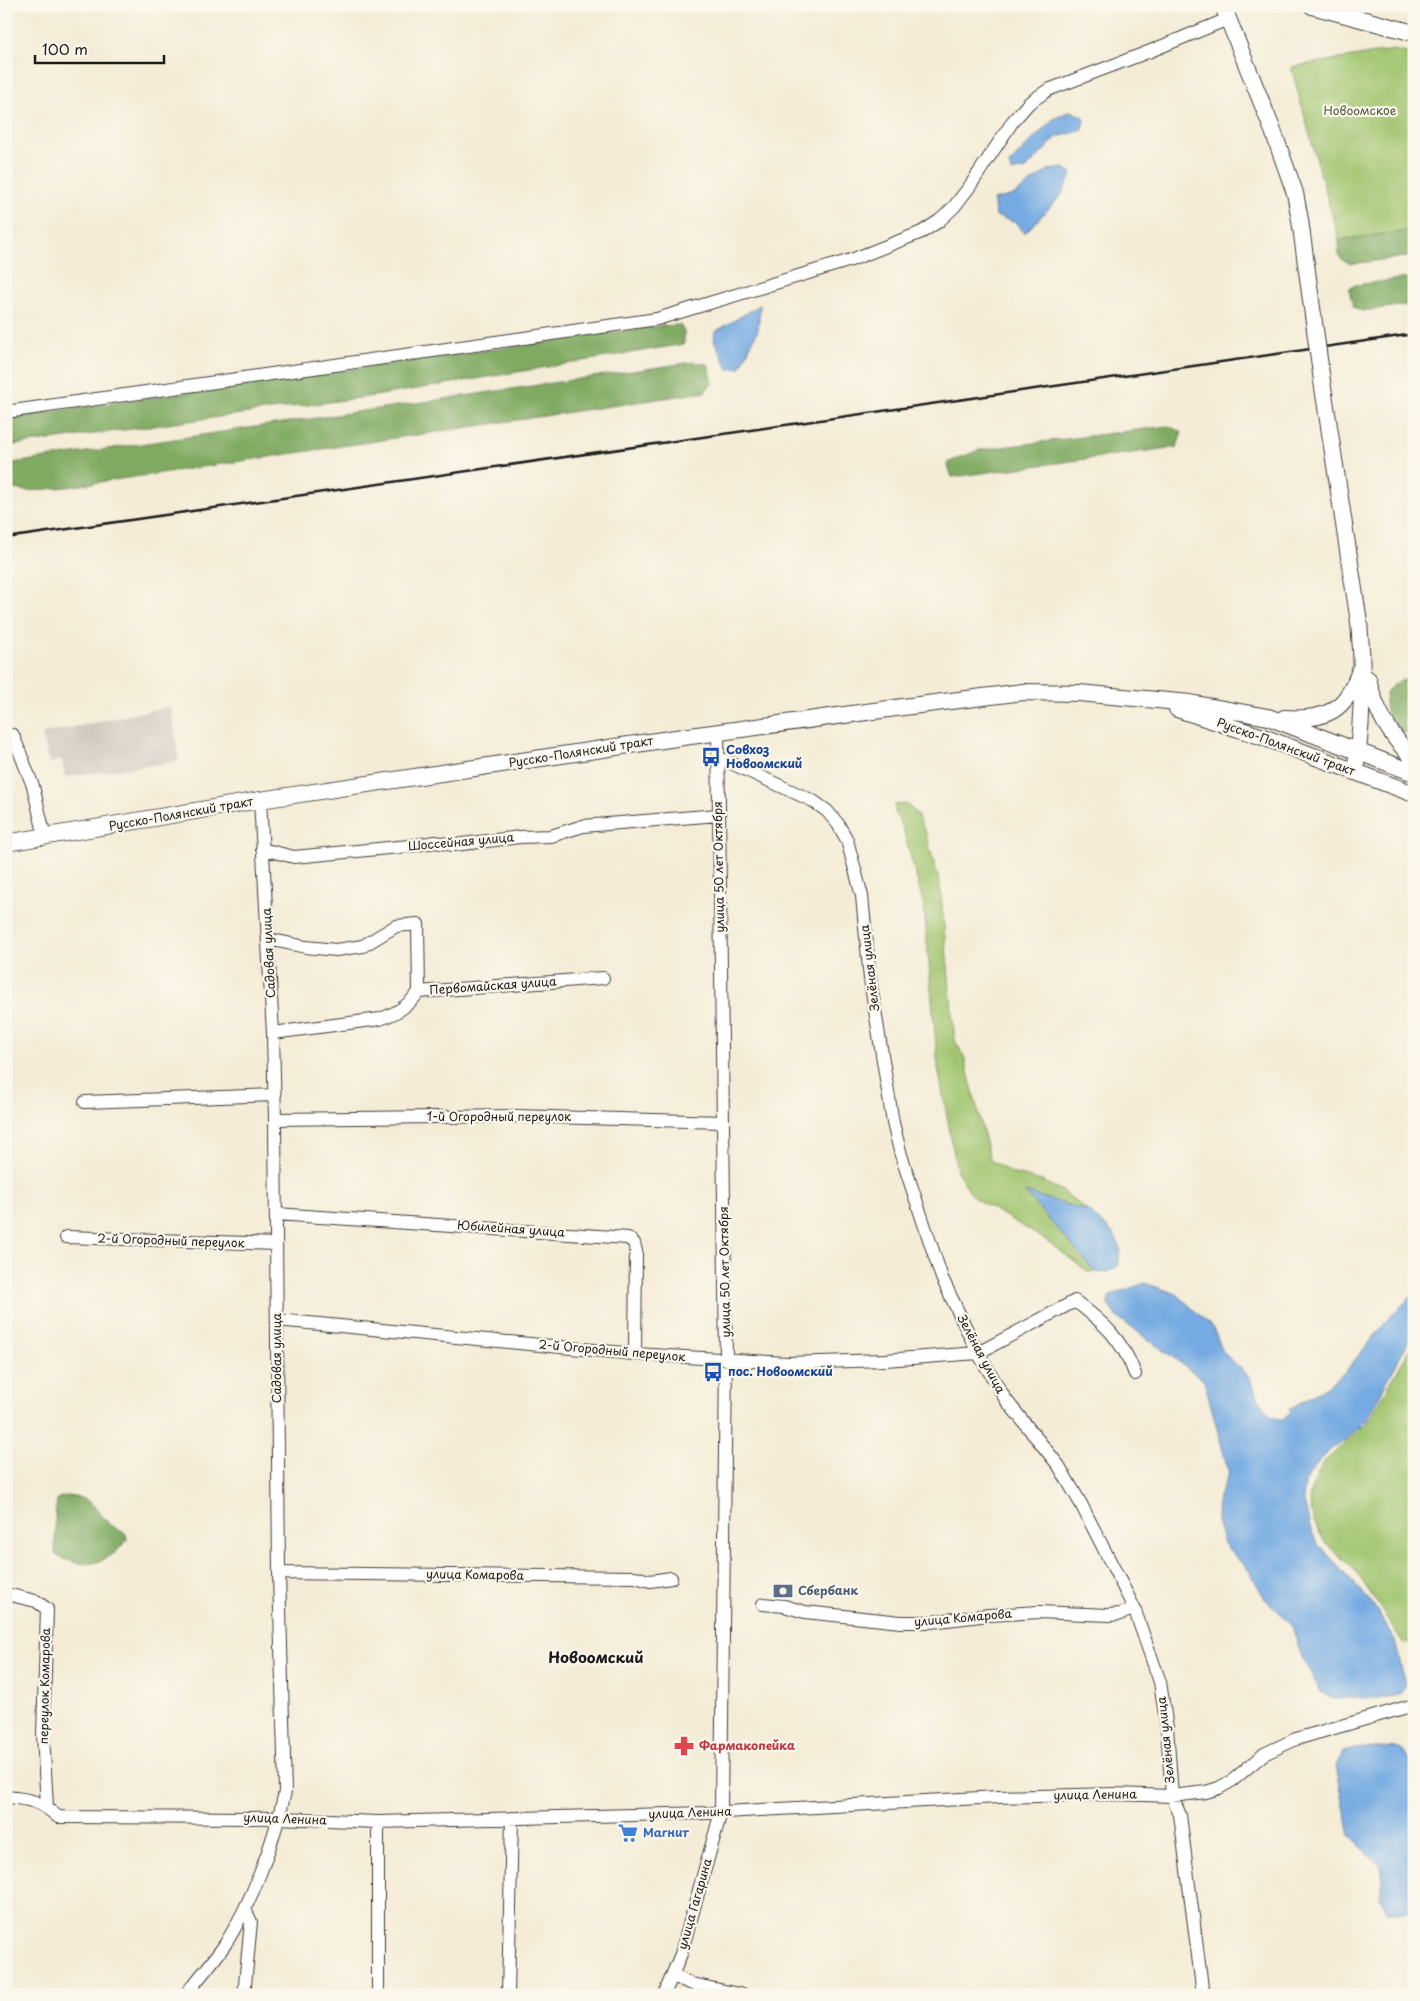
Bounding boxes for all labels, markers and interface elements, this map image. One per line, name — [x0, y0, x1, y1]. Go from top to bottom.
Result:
scale bar — [35, 32, 164, 64]
text: 100 m — [42, 37, 88, 60]
park label: Новоомское — [1324, 101, 1397, 119]
street label: Русско-Полянский тракт — [1215, 713, 1358, 780]
street label: Русско-Полянский тракт — [507, 731, 655, 771]
place label: Совхоз Новоомский — [726, 740, 802, 772]
bus stop icon: Совхоз Новоомский — [700, 746, 722, 768]
street label: Русско-Полянский тракт — [107, 791, 255, 835]
street label: улица 50 лет Октября — [708, 801, 728, 933]
street label: Шоссейная улица — [407, 827, 515, 855]
street label: Садовая улица — [257, 907, 279, 999]
street label: Зелёная улица — [855, 923, 883, 1012]
street label: Первомайская улица — [429, 972, 557, 998]
street label: 1-й Огородный переулок — [427, 1107, 572, 1125]
street label: улица 50 лет Октября — [714, 1206, 734, 1338]
street label: Юбилейная улица — [457, 1215, 566, 1241]
street label: 2-й Огородный переулок — [97, 1228, 246, 1252]
street label: Зелёная улица — [953, 1311, 1010, 1397]
street label: Садовая улица — [267, 1312, 285, 1403]
street label: 2-й Огородный переулок — [538, 1335, 687, 1365]
bus stop icon: пос. Новоомский — [702, 1361, 724, 1383]
place label: пос. Новоомский — [728, 1362, 833, 1380]
street label: улица Комарова — [426, 1564, 525, 1584]
bank icon: Сбербанк — [772, 1580, 794, 1602]
place label: Сбербанк — [798, 1581, 859, 1599]
street label: улица Комарова — [913, 1604, 1013, 1630]
street label: переулок Комарова — [34, 1627, 54, 1744]
district label: Новоомский — [548, 1645, 644, 1668]
street label: Зелёная улица — [1151, 1695, 1179, 1784]
pharmacy icon: Фармакопейка — [673, 1735, 695, 1757]
place label: Фармакопейка — [699, 1736, 795, 1754]
street label: улица Ленина — [1053, 1784, 1137, 1804]
street label: улица Ленина — [648, 1802, 732, 1822]
street label: улица Ленина — [243, 1808, 327, 1828]
supermarket icon: Магнит — [617, 1822, 639, 1844]
place label: Магнит — [643, 1823, 689, 1841]
street label: улица Гагарина — [672, 1856, 716, 1951]

